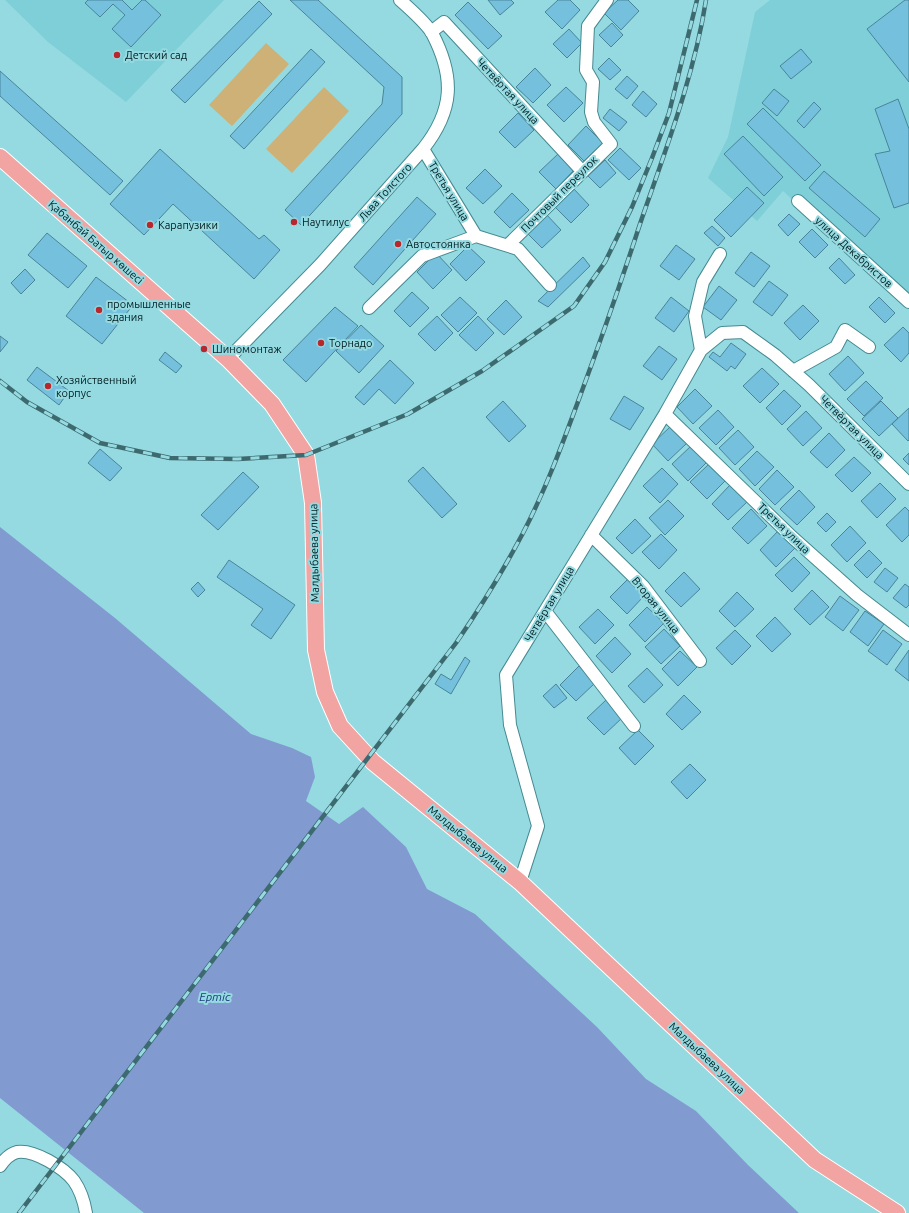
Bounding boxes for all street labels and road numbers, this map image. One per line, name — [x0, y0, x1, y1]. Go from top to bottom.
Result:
street label: Четвёртая улица — [474, 56, 542, 126]
street label: Почтовый переулок — [518, 153, 600, 235]
street label: Третья улица — [426, 159, 472, 223]
street label: Льва Толстого — [356, 161, 414, 223]
street label: Қабанбай Батыр көшесі — [46, 198, 146, 286]
street label: улица Декабристов — [813, 214, 895, 290]
street label: Четвёртая улица — [818, 393, 886, 461]
street label: Третья улица — [756, 500, 812, 556]
street label: Малдыбаева улица — [307, 504, 321, 602]
street label: Четвёртая улица — [522, 564, 576, 644]
street label: Вторая улица — [630, 574, 682, 636]
street label: Малдыбаева улица — [426, 803, 510, 875]
street label: Малдыбаева улица — [667, 1020, 747, 1096]

